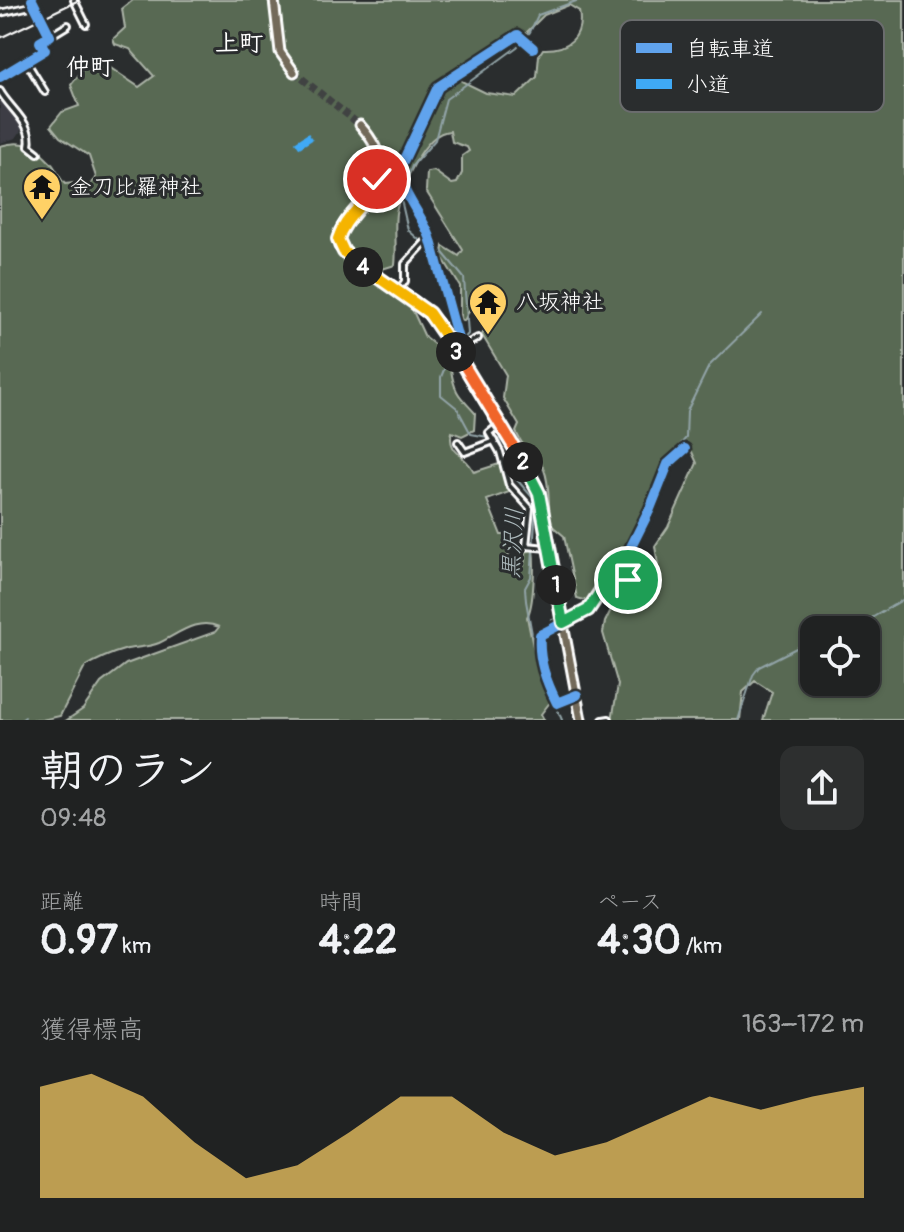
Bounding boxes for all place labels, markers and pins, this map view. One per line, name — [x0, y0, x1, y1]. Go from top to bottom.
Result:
pin — [343, 145, 411, 213]
temple icon: 金刀比羅神社 — [21, 166, 63, 221]
place label: 金刀比羅神社 — [70, 173, 202, 201]
pin: 4 — [343, 247, 383, 287]
temple icon: 八坂神社 — [467, 281, 509, 336]
place label: 八坂神社 — [516, 288, 604, 316]
pin: 3 — [436, 332, 476, 372]
pin: 2 — [503, 442, 543, 482]
pin — [594, 546, 662, 614]
pin: 1 — [536, 565, 576, 605]

